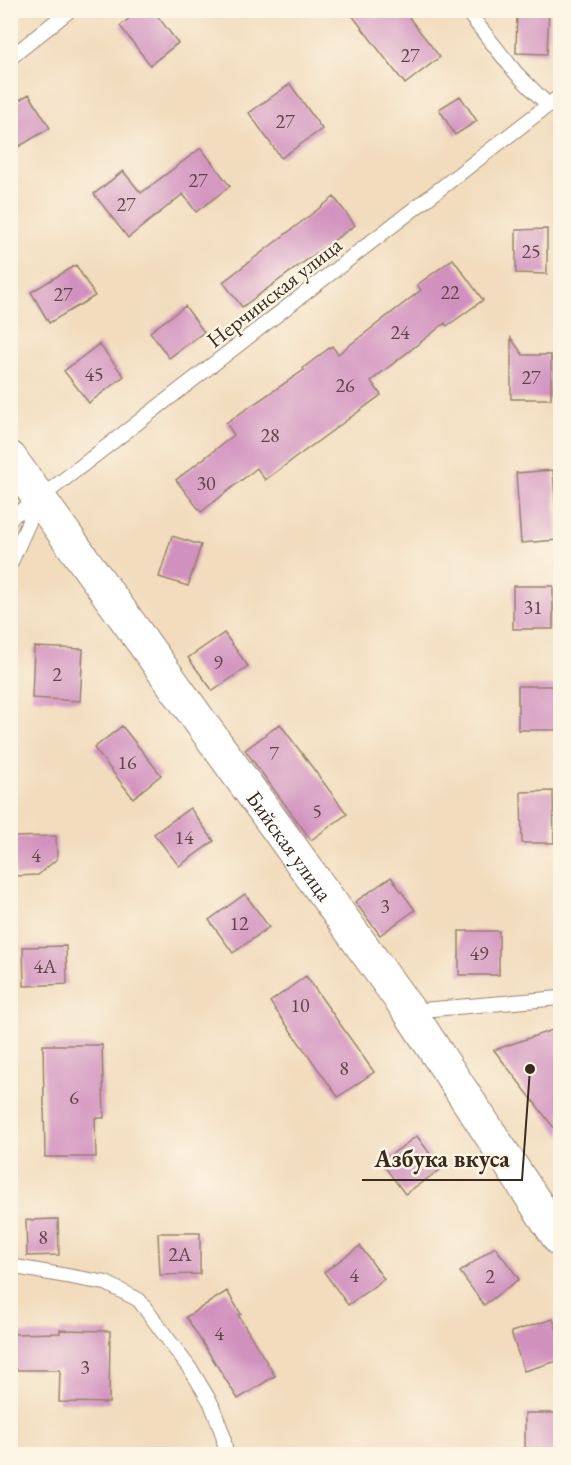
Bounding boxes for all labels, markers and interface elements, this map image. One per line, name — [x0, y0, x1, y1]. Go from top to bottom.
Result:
house number: 27 — [400, 42, 420, 68]
house number: 27 — [275, 108, 295, 134]
house number: 27 — [188, 167, 208, 193]
house number: 27 — [116, 191, 136, 217]
street label: Нерчинская улица — [201, 230, 348, 354]
house number: 25 — [521, 238, 541, 264]
house number: 22 — [440, 279, 460, 305]
house number: 27 — [53, 281, 73, 307]
house number: 24 — [390, 319, 410, 345]
house number: 45 — [84, 361, 104, 387]
house number: 27 — [521, 364, 541, 390]
house number: 26 — [335, 372, 355, 398]
house number: 28 — [260, 422, 280, 448]
house number: 30 — [196, 470, 216, 496]
house number: 31 — [523, 594, 543, 620]
house number: 9 — [213, 649, 223, 675]
house number: 2 — [52, 661, 62, 687]
house number: 7 — [269, 740, 279, 766]
house number: 16 — [117, 749, 137, 775]
street label: Бийская улица — [240, 785, 339, 907]
house number: 5 — [312, 798, 322, 824]
house number: 14 — [174, 824, 194, 850]
house number: 4 — [31, 842, 41, 868]
house number: 3 — [380, 893, 390, 919]
house number: 12 — [229, 910, 249, 936]
house number: 49 — [469, 940, 489, 966]
house number: 4А — [33, 953, 57, 979]
house number: 10 — [290, 992, 310, 1018]
house number: 8 — [339, 1055, 349, 1081]
house number: 6 — [69, 1084, 79, 1110]
callout: Азбука вкуса — [362, 1138, 522, 1180]
text: Азбука вкуса — [373, 1143, 510, 1175]
house number: 8 — [38, 1224, 48, 1250]
house number: 2А — [168, 1241, 192, 1267]
house number: 4 — [349, 1262, 359, 1288]
house number: 2 — [485, 1263, 495, 1289]
house number: 4 — [214, 1320, 224, 1346]
house number: 3 — [80, 1354, 90, 1380]

